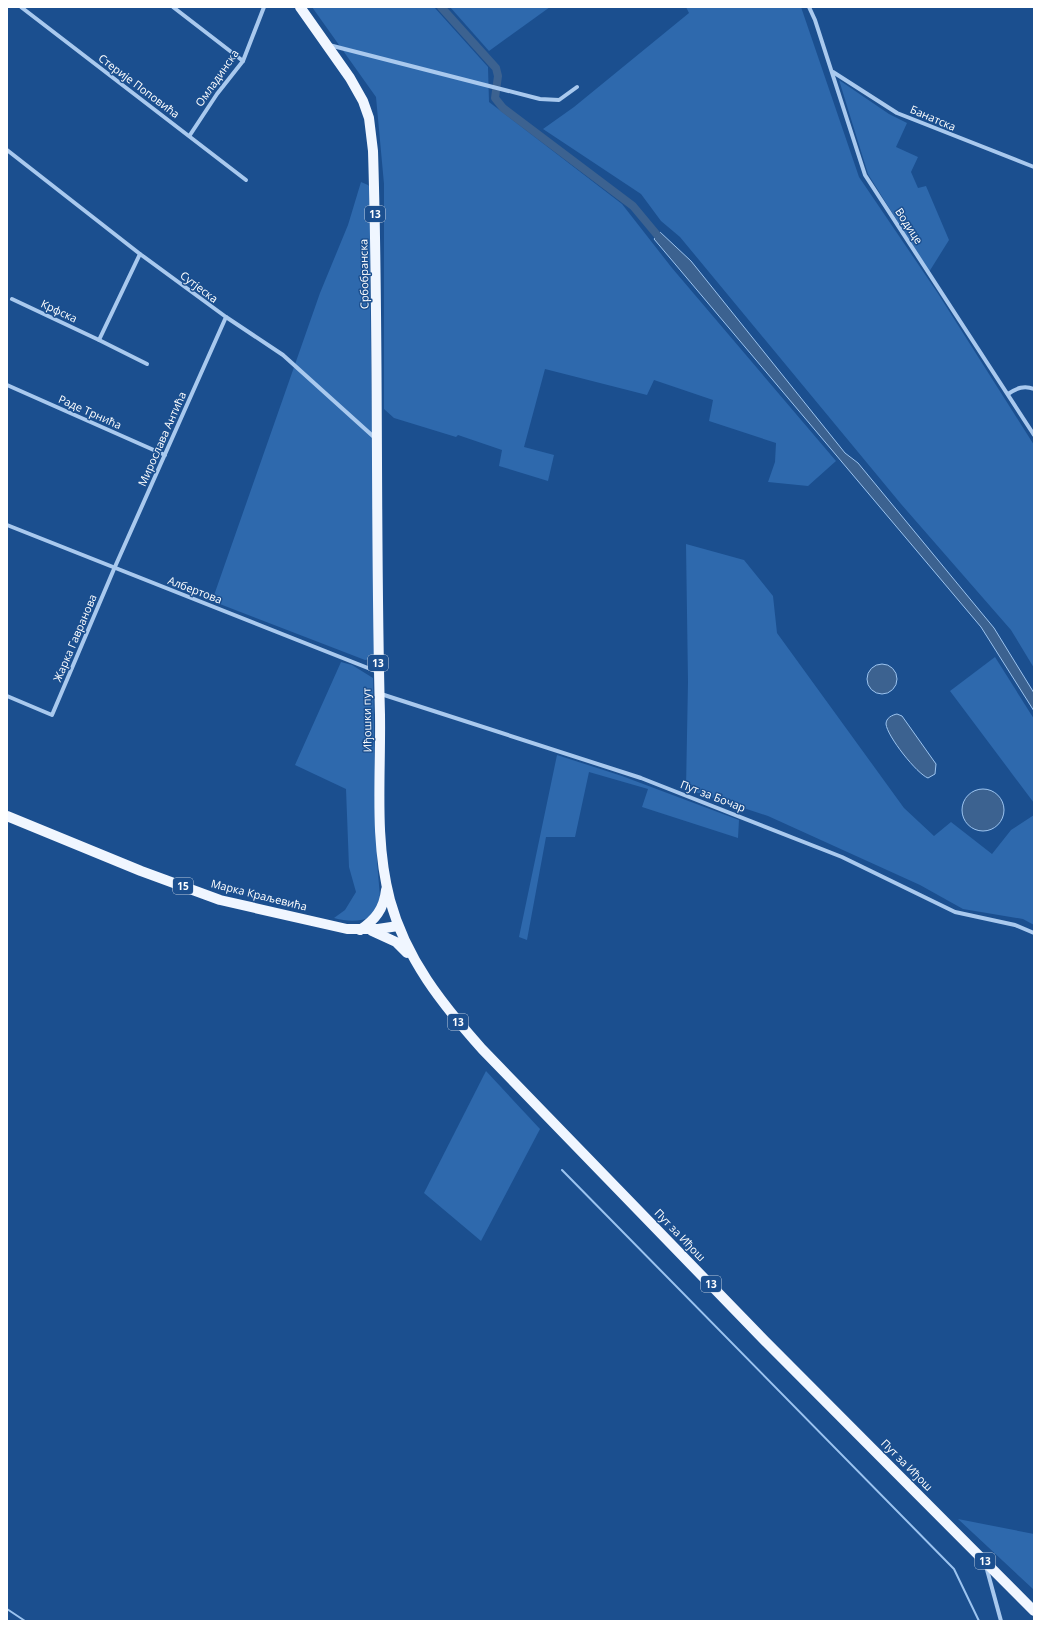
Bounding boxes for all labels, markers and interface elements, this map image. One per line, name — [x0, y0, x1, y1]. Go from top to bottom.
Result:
street label: Омладинска — [191, 46, 242, 109]
street label: Стерије Поповића — [96, 50, 183, 121]
street label: Банатска — [908, 101, 958, 134]
street label: Водице — [892, 205, 927, 247]
road number: 13 — [365, 206, 385, 222]
street label: Србобранска — [355, 239, 372, 309]
street label: Сутјеска — [177, 267, 221, 306]
street label: Крфска — [39, 296, 80, 325]
street label: Мирослава Антића — [134, 389, 189, 489]
street label: Раде Трнића — [56, 391, 124, 432]
street label: Албертова — [166, 572, 224, 607]
street label: Жарка Гавранова — [49, 592, 100, 684]
road number: 13 — [368, 655, 388, 671]
street label: Иђошки пут — [358, 688, 375, 752]
street label: Пут за Бочар — [678, 776, 748, 815]
street label: Марка Краљевића — [210, 875, 309, 914]
road number: 15 — [173, 878, 193, 894]
road number: 13 — [448, 1014, 468, 1030]
street label: Пут за Иђош — [652, 1205, 709, 1264]
road number: 13 — [701, 1276, 721, 1292]
street label: Пут за Иђош — [878, 1436, 936, 1494]
road number: 13 — [975, 1553, 995, 1569]

